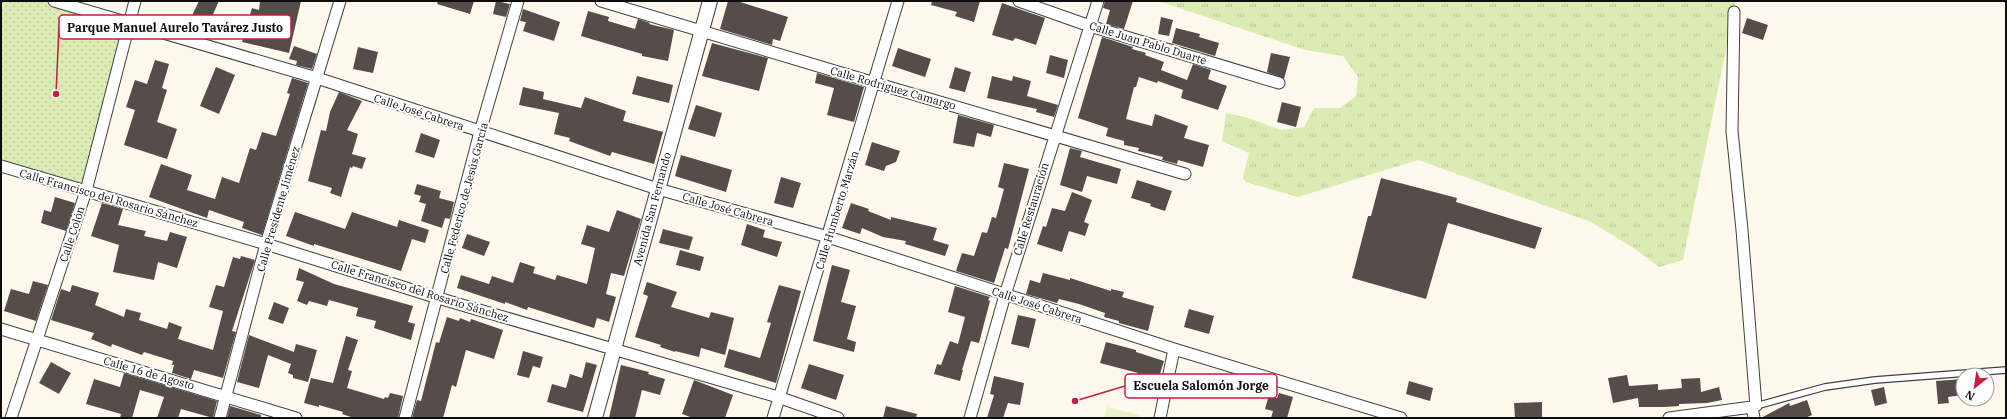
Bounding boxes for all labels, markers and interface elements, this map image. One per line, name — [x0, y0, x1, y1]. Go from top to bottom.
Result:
callout: Parque Manuel Aurelo Tavárez Justo — [59, 15, 291, 39]
street label: Calle Juan Pablo Duarte — [1088, 18, 1208, 68]
text: Parque Manuel Aurelo Tavárez Justo — [67, 20, 283, 35]
street label: Calle Rodríguez Camargo — [829, 63, 957, 113]
street label: Calle José Cabrera — [372, 91, 466, 133]
street label: Calle Federico de Jesús García — [437, 121, 491, 275]
street label: Calle Presidente Jiménez — [253, 144, 303, 273]
street label: Calle Humberto Marzán — [812, 149, 862, 271]
street label: Avenida San Fernando — [630, 151, 674, 267]
street label: Calle Restauración — [1010, 161, 1052, 257]
street label: Calle Francisco del Rosario Sánchez — [18, 166, 200, 230]
street label: Calle José Cabrera — [681, 189, 775, 229]
street label: Calle Colón — [56, 204, 88, 264]
street label: Calle Francisco del Rosario Sánchez — [329, 257, 511, 325]
street label: Calle José Cabrera — [990, 284, 1084, 326]
street label: Calle 16 de Agosto — [102, 353, 196, 393]
north arrow — [1955, 367, 1995, 407]
callout: Escuela Salomón Jorge — [1125, 374, 1277, 398]
text: Escuela Salomón Jorge — [1133, 378, 1269, 393]
text: N — [1962, 387, 1977, 404]

